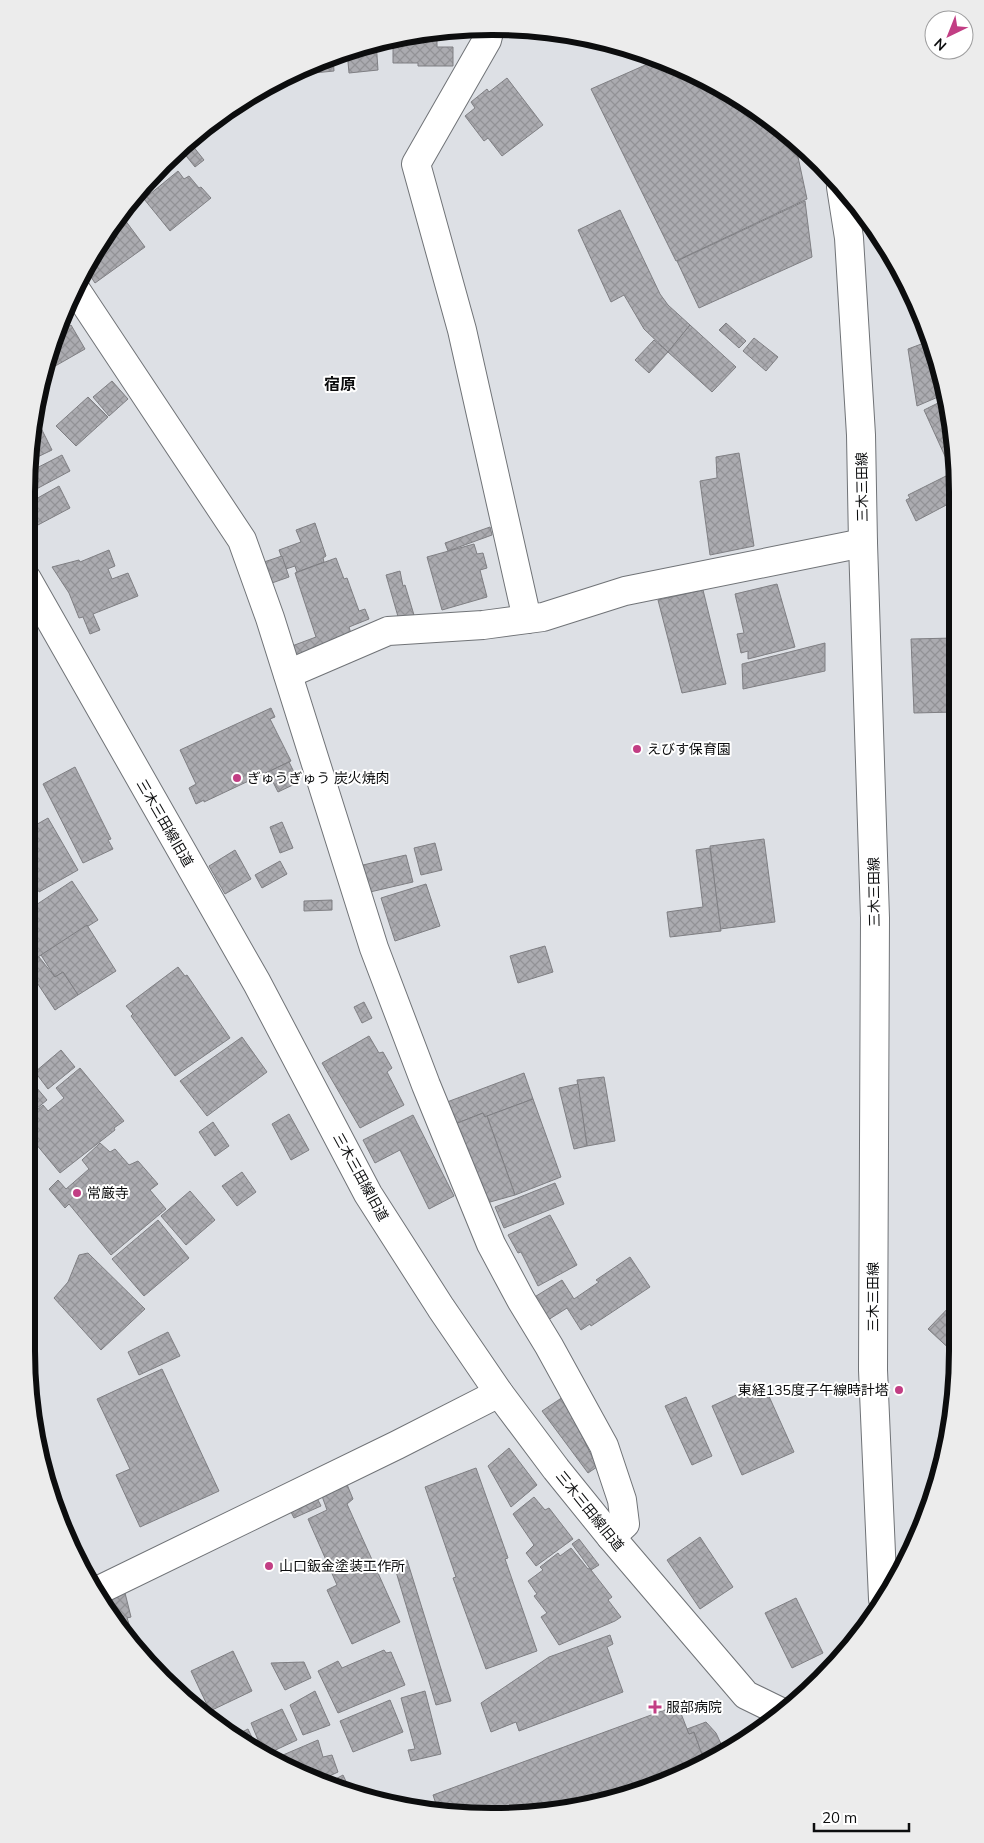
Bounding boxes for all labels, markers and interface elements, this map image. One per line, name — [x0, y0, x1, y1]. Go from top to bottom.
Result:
north arrow — [924, 10, 974, 60]
text: N — [930, 34, 950, 55]
district label: 宿原 — [324, 374, 356, 394]
street label: 三木三田線 — [852, 452, 872, 522]
place label: えびす保育園 — [647, 740, 731, 758]
marker: えびす保育園 — [631, 743, 643, 755]
place label: ぎゅうぎゅう 炭火焼肉 — [247, 769, 390, 787]
marker: ぎゅうぎゅう 炭火焼肉 — [231, 772, 243, 784]
street label: 三木三田線旧道 — [133, 776, 197, 870]
street label: 三木三田線 — [864, 857, 884, 927]
street label: 三木三田線旧道 — [329, 1130, 393, 1224]
place label: 常厳寺 — [87, 1184, 129, 1202]
marker: 常厳寺 — [71, 1187, 83, 1199]
street label: 三木三田線 — [864, 1262, 882, 1332]
place label: 東経135度子午線時計塔 — [738, 1381, 889, 1399]
marker: 東経135度子午線時計塔 — [893, 1384, 905, 1396]
street label: 三木三田線旧道 — [552, 1467, 628, 1555]
place label: 山口鈑金塗装工作所 — [279, 1557, 405, 1575]
marker: 山口鈑金塗装工作所 — [263, 1560, 275, 1572]
place label: 服部病院 — [666, 1698, 722, 1716]
marker: 服部病院 — [648, 1700, 662, 1714]
scale bar — [814, 1800, 909, 1832]
text: 20 m — [822, 1808, 857, 1827]

